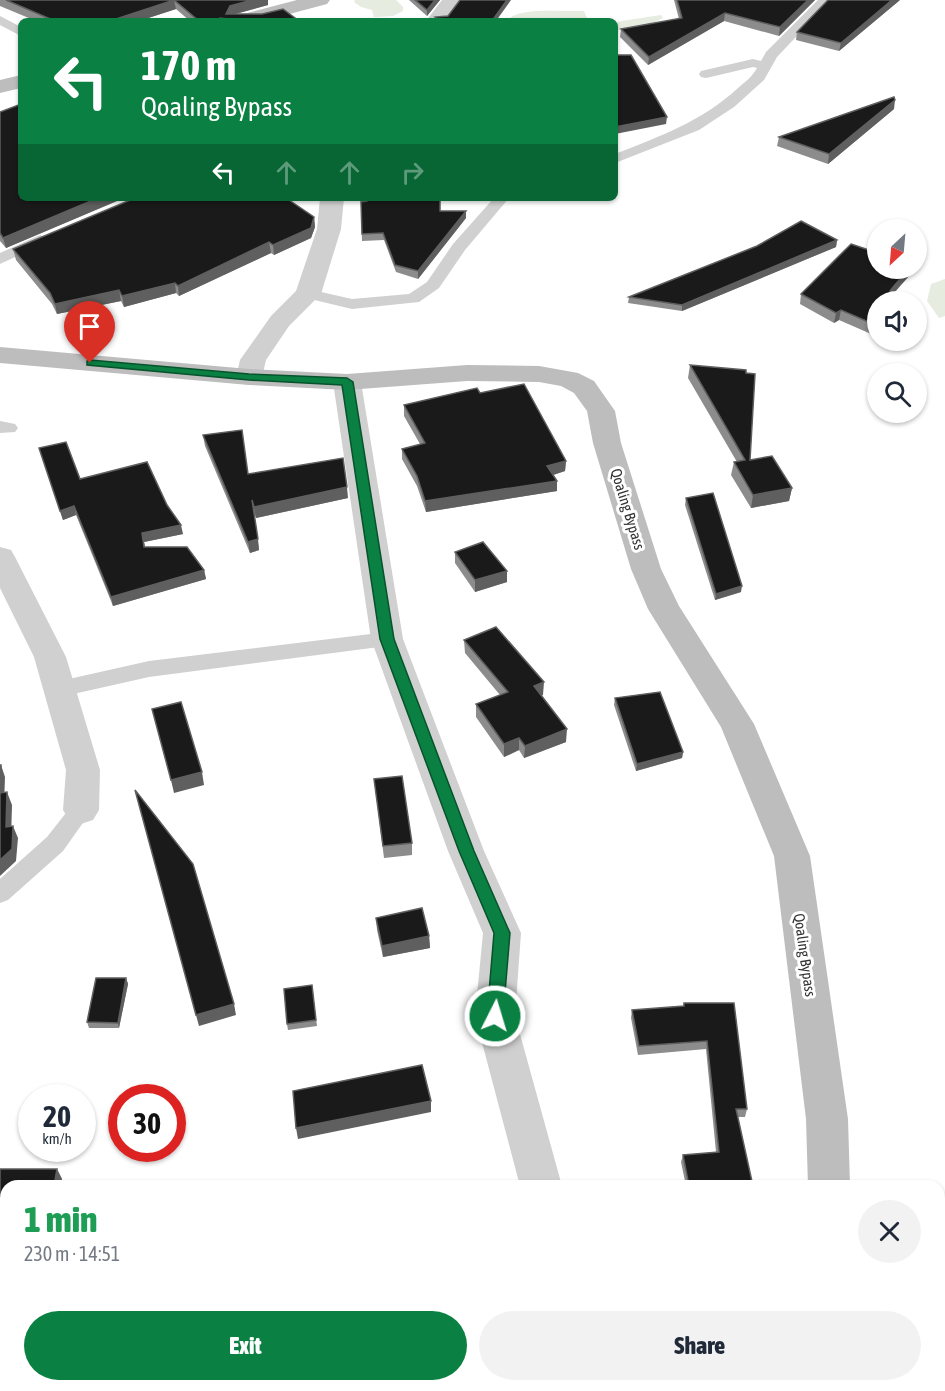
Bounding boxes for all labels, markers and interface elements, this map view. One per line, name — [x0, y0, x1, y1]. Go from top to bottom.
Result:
text: 170 m — [141, 41, 236, 89]
icon: left — [42, 42, 120, 120]
text: Qoaling Bypass — [141, 91, 292, 122]
icon: left — [207, 156, 240, 189]
icon: ahead — [270, 156, 303, 189]
icon: ahead — [333, 156, 366, 189]
icon: right — [396, 156, 429, 189]
north arrow — [867, 219, 927, 279]
map controls — [867, 219, 927, 423]
button: sound — [867, 291, 927, 351]
pin — [64, 301, 115, 363]
icon: arrive — [73, 310, 106, 343]
button: search — [867, 363, 927, 423]
street label: Qoaling Bypass — [608, 466, 648, 552]
street label: Qoaling Bypass — [791, 912, 819, 998]
position arrow — [463, 984, 527, 1048]
speed limit sign: 30 — [108, 1084, 186, 1162]
text: 20 — [43, 1099, 71, 1133]
text: km/h — [42, 1130, 72, 1147]
text: 1 min — [24, 1198, 98, 1240]
button: close — [858, 1200, 921, 1263]
text: 230 m · 14:51 — [24, 1242, 120, 1265]
button: Exit — [24, 1311, 467, 1380]
button: Share — [479, 1311, 921, 1380]

